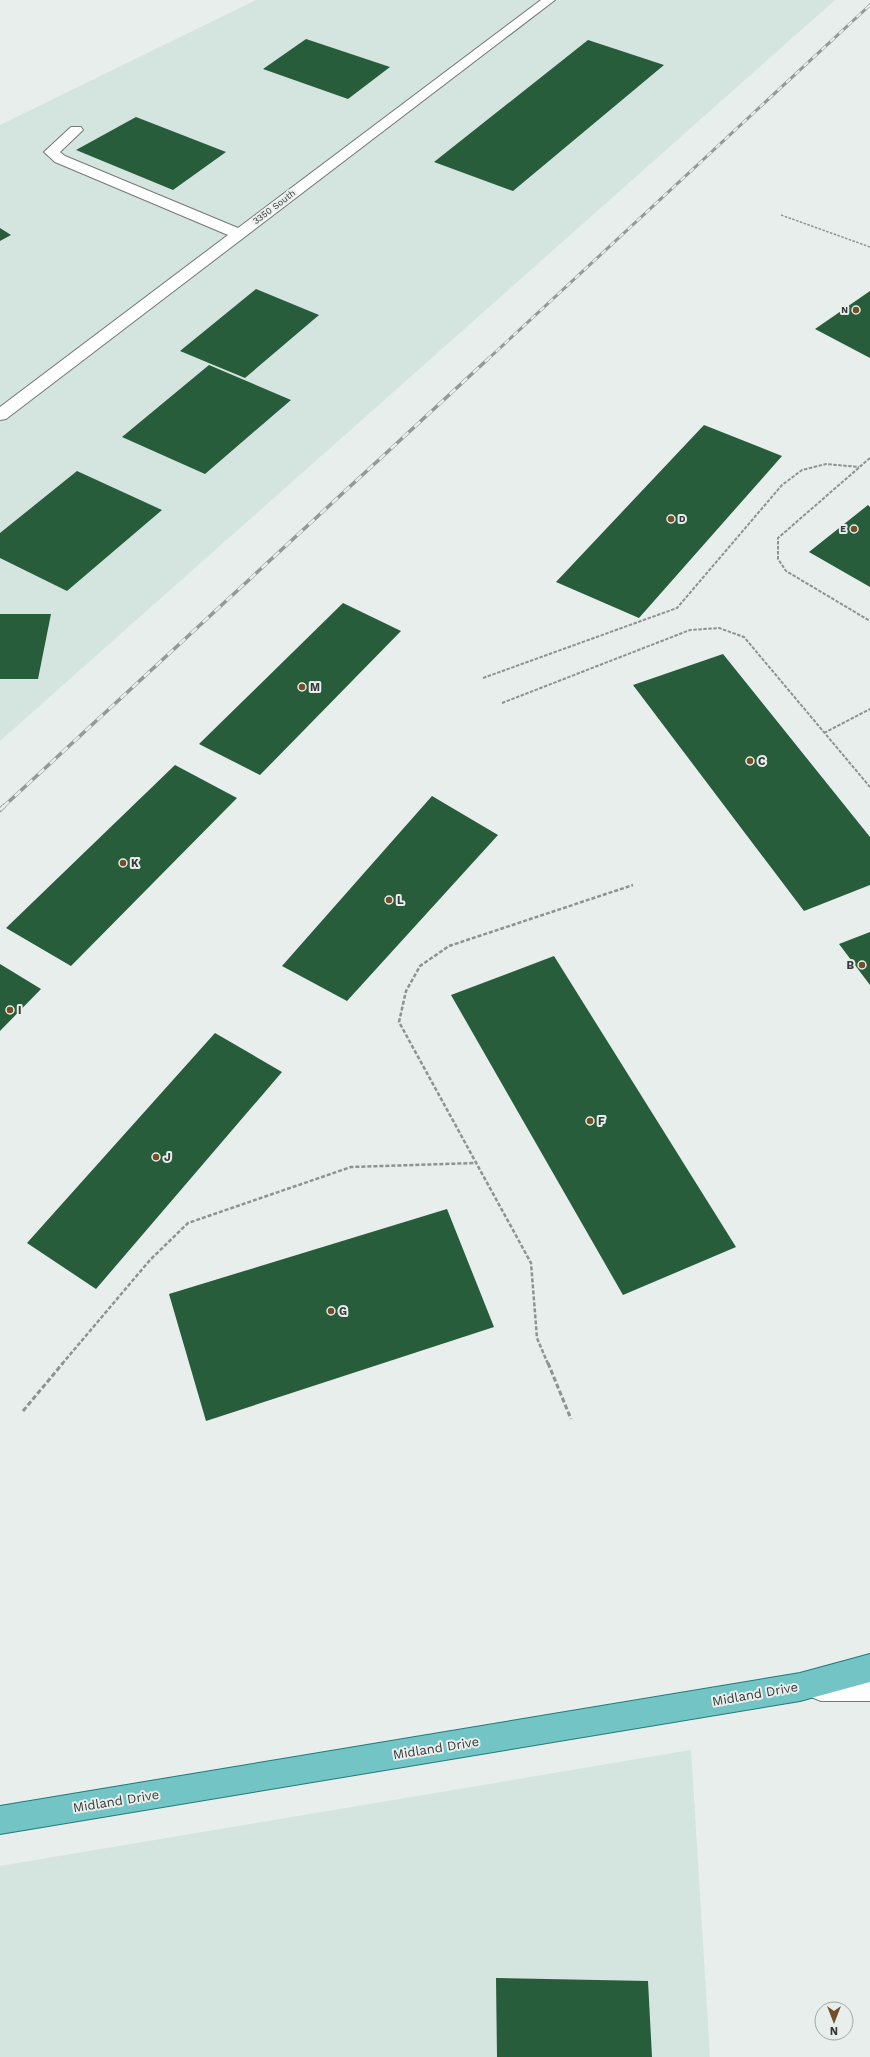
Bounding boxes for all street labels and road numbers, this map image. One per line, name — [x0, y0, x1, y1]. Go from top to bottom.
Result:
street label: 3350 South — [251, 188, 297, 226]
street label: Midland Drive — [711, 1679, 799, 1709]
street label: Midland Drive — [392, 1734, 480, 1762]
street label: Midland Drive — [72, 1787, 160, 1815]

